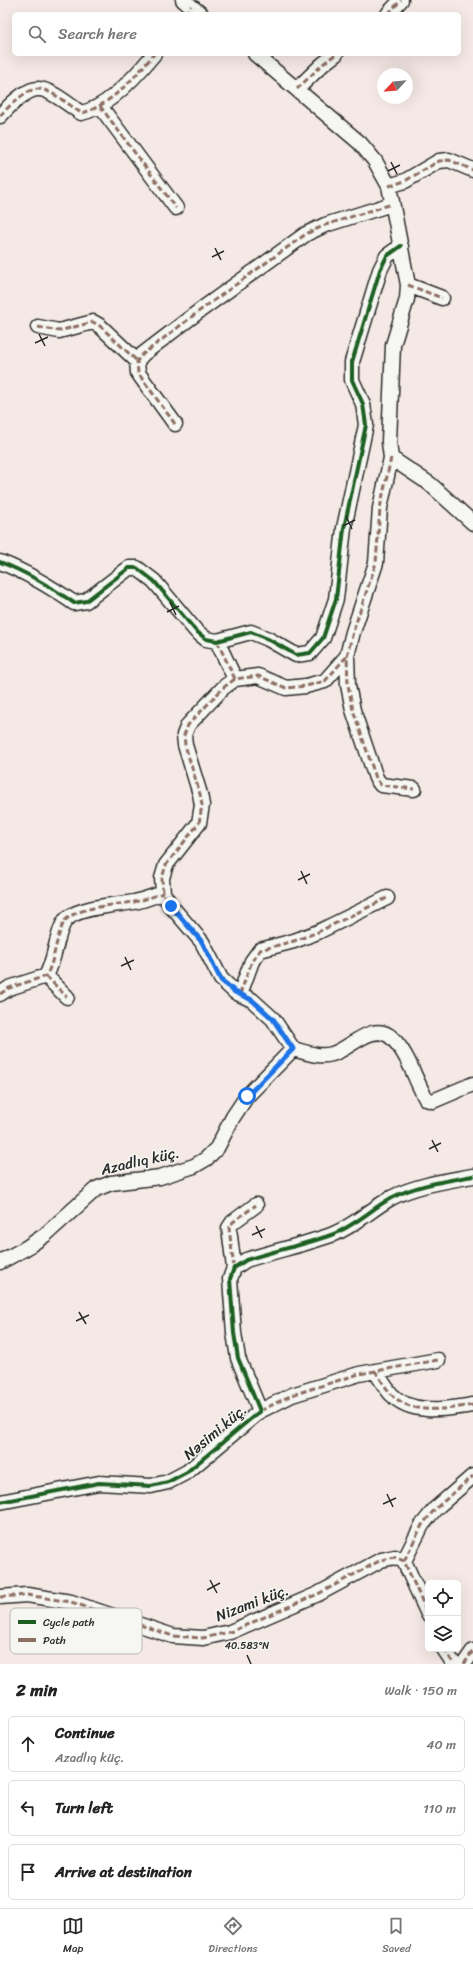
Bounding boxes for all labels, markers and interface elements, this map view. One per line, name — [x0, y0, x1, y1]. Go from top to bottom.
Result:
search box — [12, 12, 461, 56]
text: Search here — [58, 21, 137, 47]
icon: search — [26, 23, 48, 45]
north arrow — [377, 68, 413, 104]
route end — [162, 897, 180, 915]
route start — [238, 1087, 256, 1105]
street label: Azadlıq küç. — [97, 1139, 182, 1183]
street label: Nəsimi küç. — [177, 1397, 253, 1467]
street label: Nizami küç. — [212, 1577, 292, 1629]
map controls — [425, 1580, 461, 1652]
button: locate — [425, 1580, 461, 1616]
legend — [10, 1608, 142, 1654]
text: Cycle path — [43, 1613, 95, 1632]
button: layers — [425, 1616, 461, 1652]
text: Path — [43, 1631, 66, 1650]
text: 40.583°N — [225, 1637, 269, 1655]
text: 2 min — [16, 1675, 57, 1705]
text: Walk · 150 m — [384, 1679, 457, 1702]
text: Continue — [55, 1720, 115, 1746]
icon: ahead — [17, 1733, 39, 1755]
text: 40 m — [426, 1733, 456, 1756]
text: Azadlıq küç. — [55, 1746, 124, 1769]
text: Turn left — [55, 1795, 113, 1821]
icon: left — [17, 1797, 39, 1819]
text: 110 m — [423, 1797, 456, 1820]
text: Arrive at destination — [55, 1859, 192, 1885]
icon: arrive — [17, 1861, 39, 1883]
tab: Map — [62, 1915, 84, 1958]
tab: Directions — [208, 1915, 258, 1958]
tab: Saved — [382, 1915, 411, 1958]

